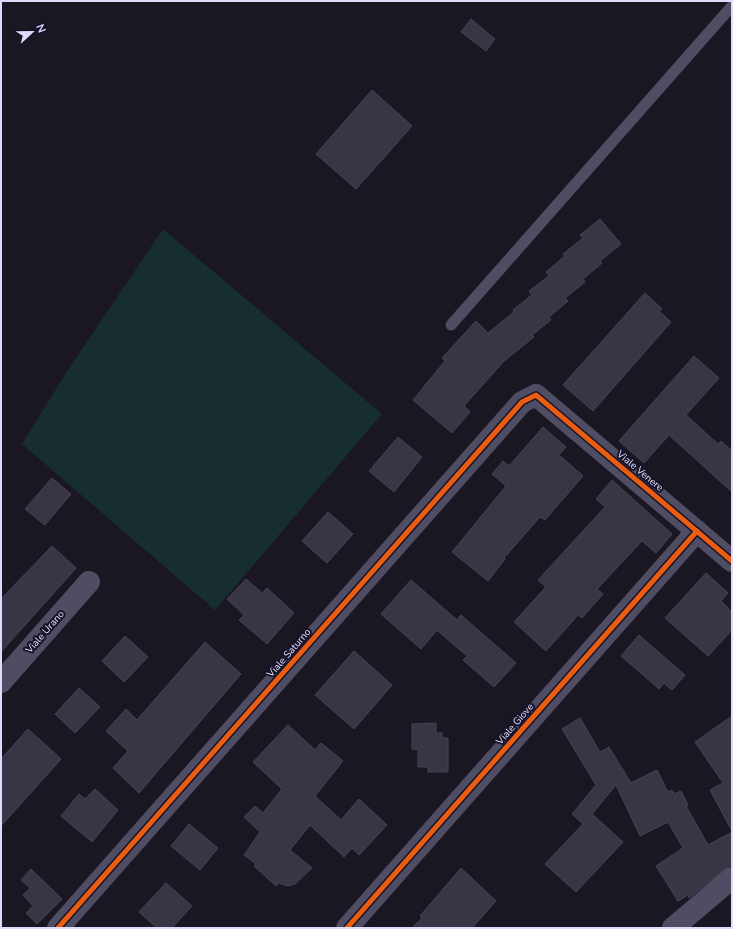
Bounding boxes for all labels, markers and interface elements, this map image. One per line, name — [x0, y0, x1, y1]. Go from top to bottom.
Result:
north arrow — [12, 12, 52, 52]
text: N — [32, 22, 49, 35]
street label: Viale Venere — [613, 447, 666, 495]
street label: Viale Urano — [22, 607, 68, 657]
street label: Viale Saturno — [263, 625, 314, 681]
street label: Viale Giove — [492, 700, 537, 749]

